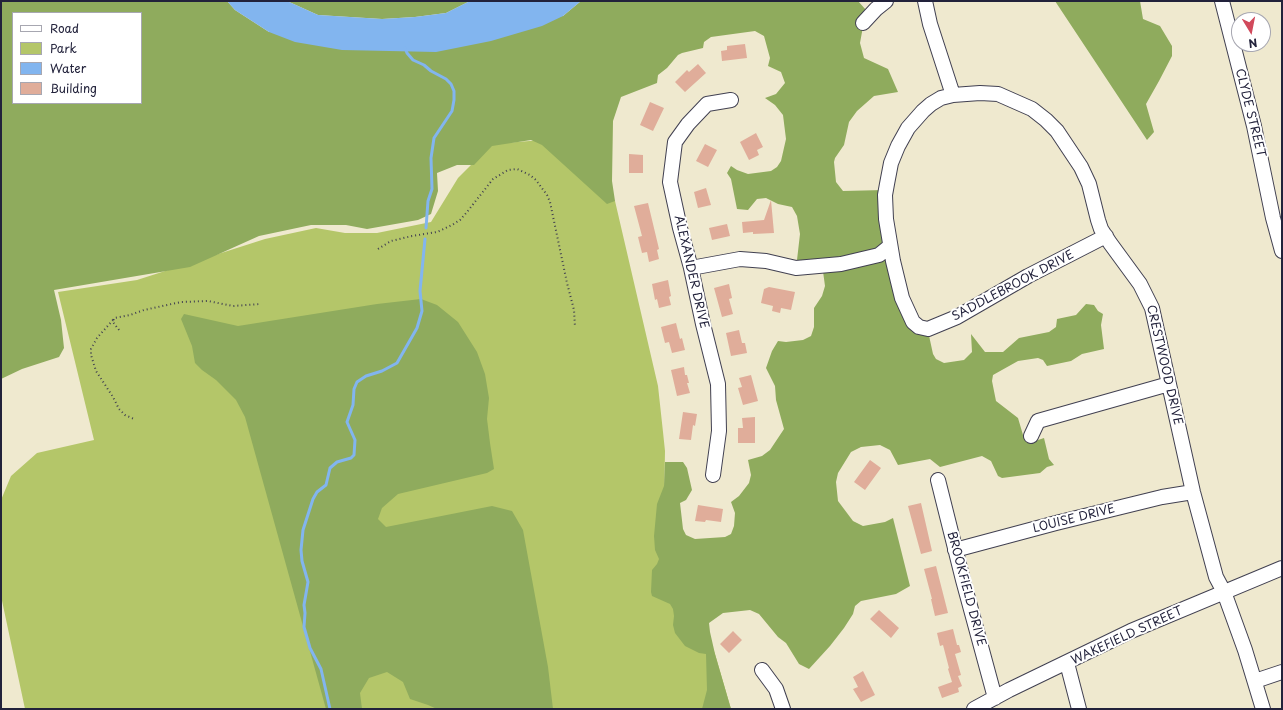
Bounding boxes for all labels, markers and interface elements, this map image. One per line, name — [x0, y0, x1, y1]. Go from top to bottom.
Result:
legend — [12, 12, 142, 104]
north arrow — [1231, 12, 1271, 52]
text: Road — [50, 19, 79, 37]
text: N — [1247, 34, 1259, 52]
text: Park — [50, 39, 77, 57]
text: Water — [50, 59, 86, 77]
street label: CLYDE STREET — [1232, 67, 1268, 159]
text: Building — [50, 79, 97, 97]
street label: ALEXANDER DRIVE — [671, 214, 711, 330]
street label: SADDLEBROOK DRIVE — [949, 248, 1077, 324]
street label: CRESTWOOD DRIVE — [1143, 304, 1185, 426]
street label: LOUISE DRIVE — [1031, 502, 1117, 536]
street label: BROOKFIELD DRIVE — [944, 530, 988, 648]
street label: WAKEFIELD STREET — [1069, 604, 1185, 668]

